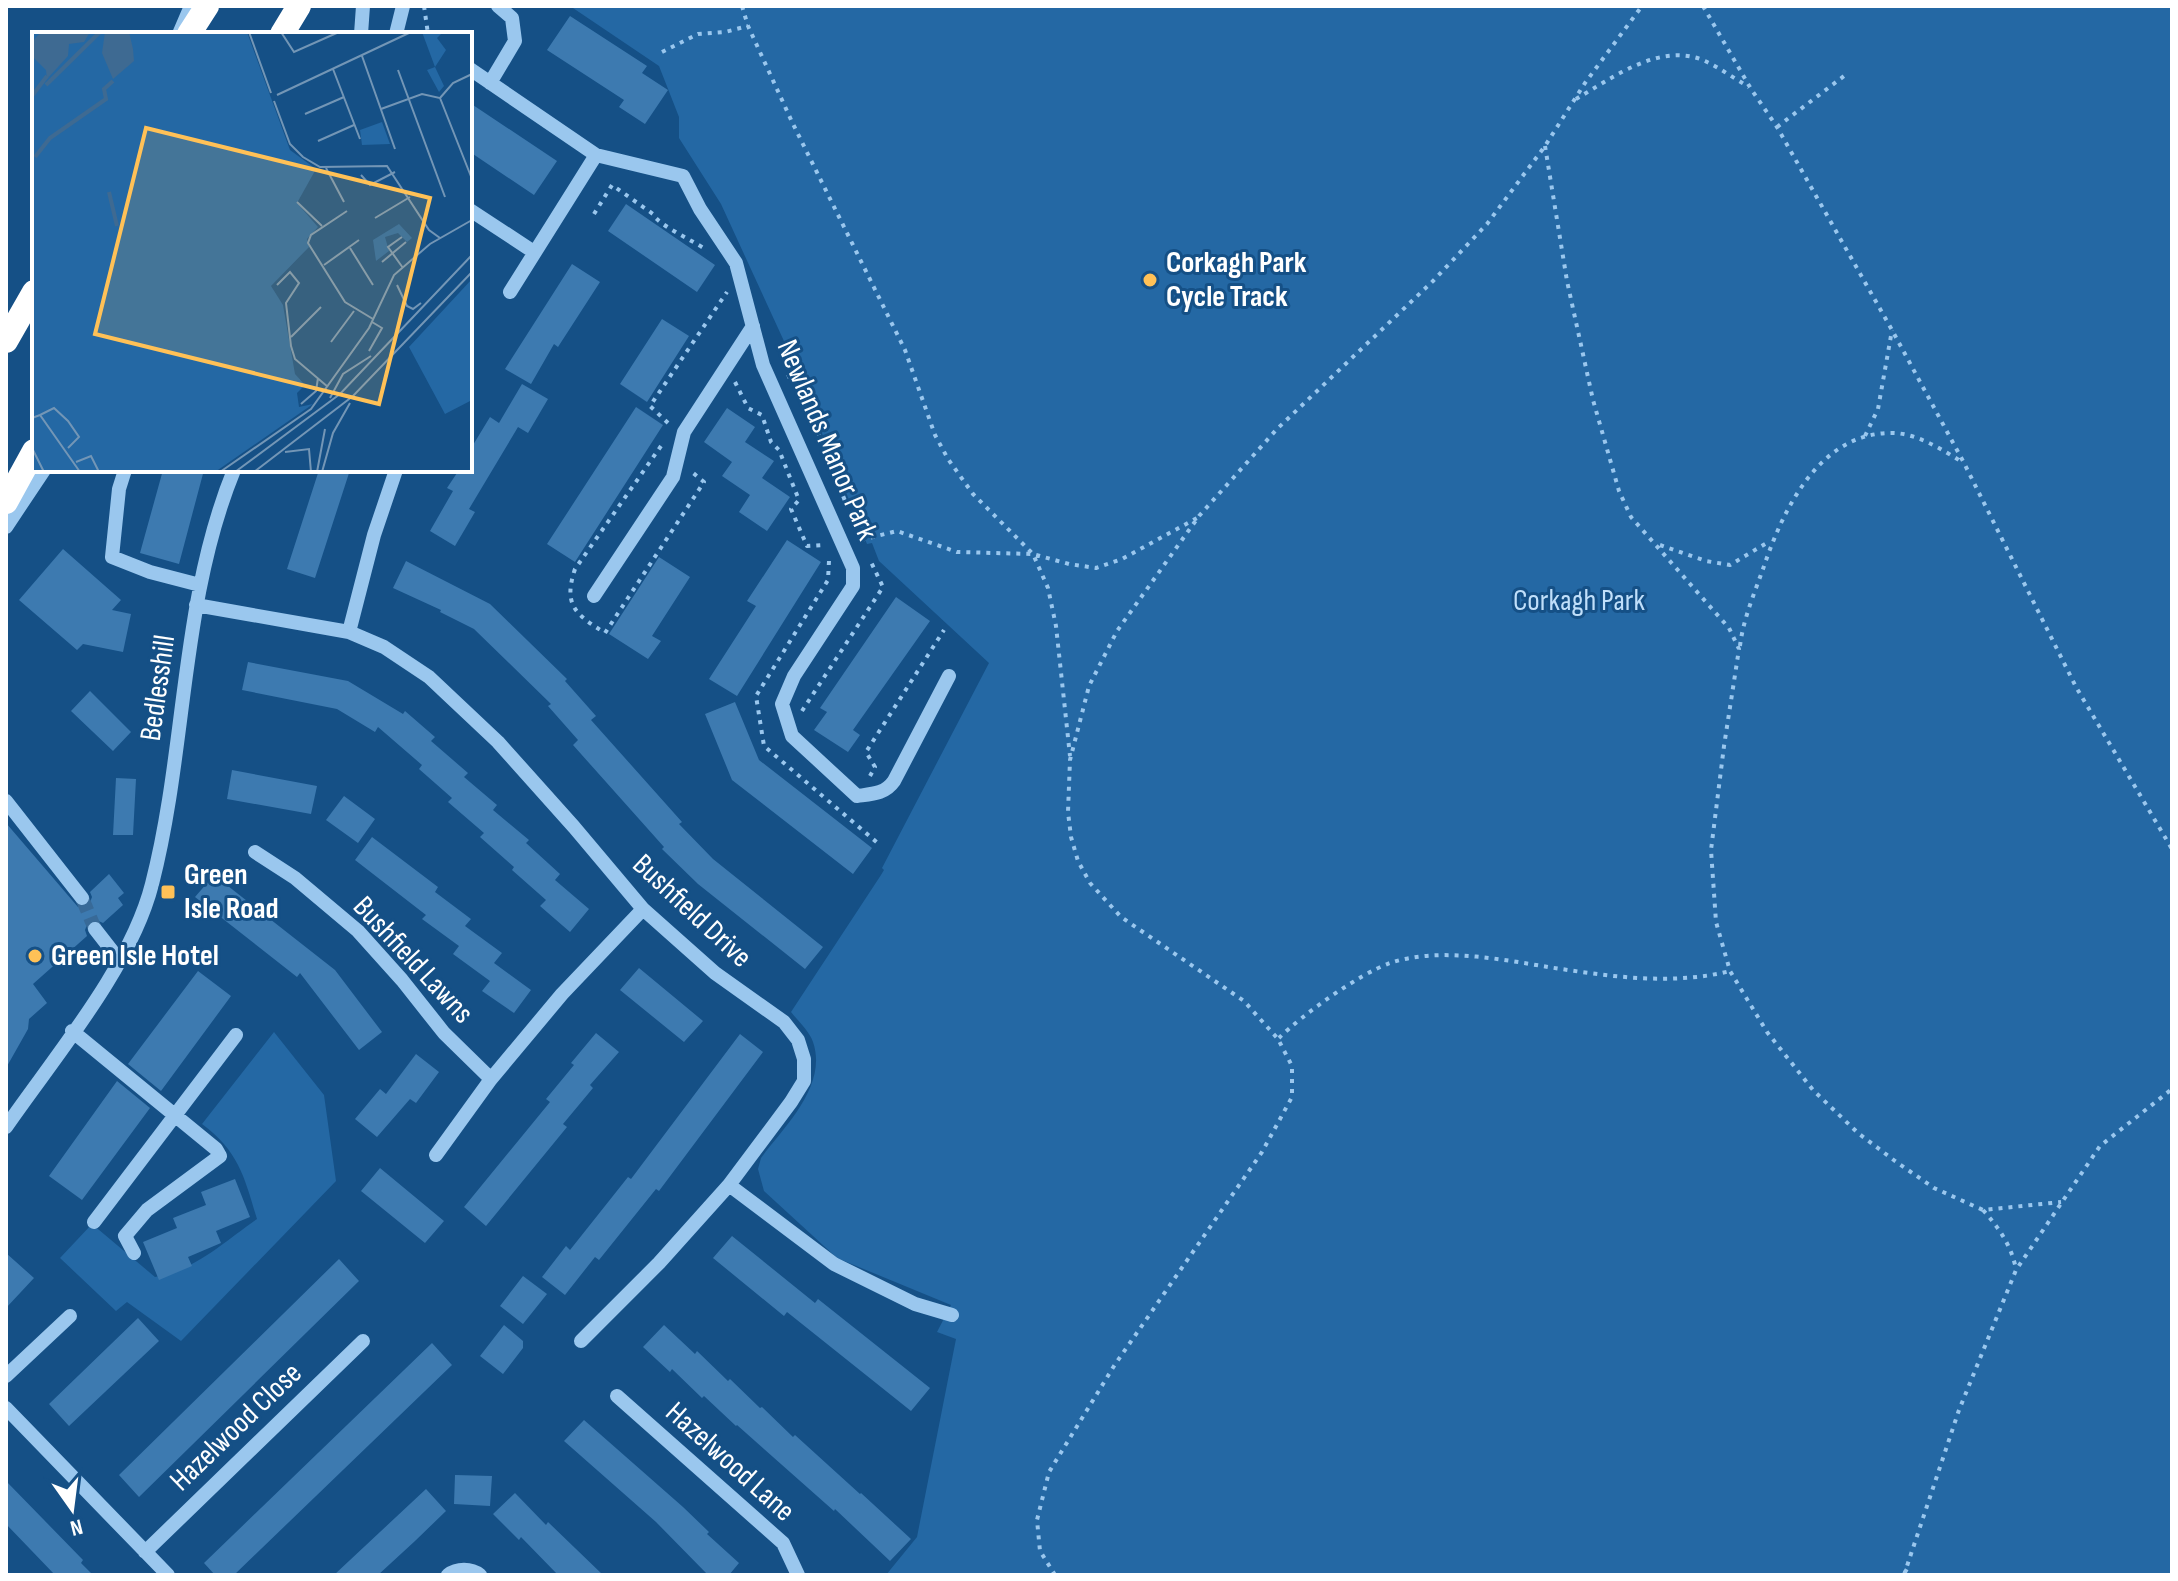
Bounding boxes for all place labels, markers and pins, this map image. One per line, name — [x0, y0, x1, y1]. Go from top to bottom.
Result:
place label: Corkagh Park Cycle Track — [1166, 245, 1307, 315]
marker: Corkagh Park Cycle Track — [1141, 271, 1159, 289]
place label: Green Isle Road — [184, 857, 279, 927]
marker: Green Isle Road — [159, 883, 177, 901]
place label: Green Isle Hotel — [51, 938, 219, 974]
marker: Green Isle Hotel — [26, 947, 44, 965]

